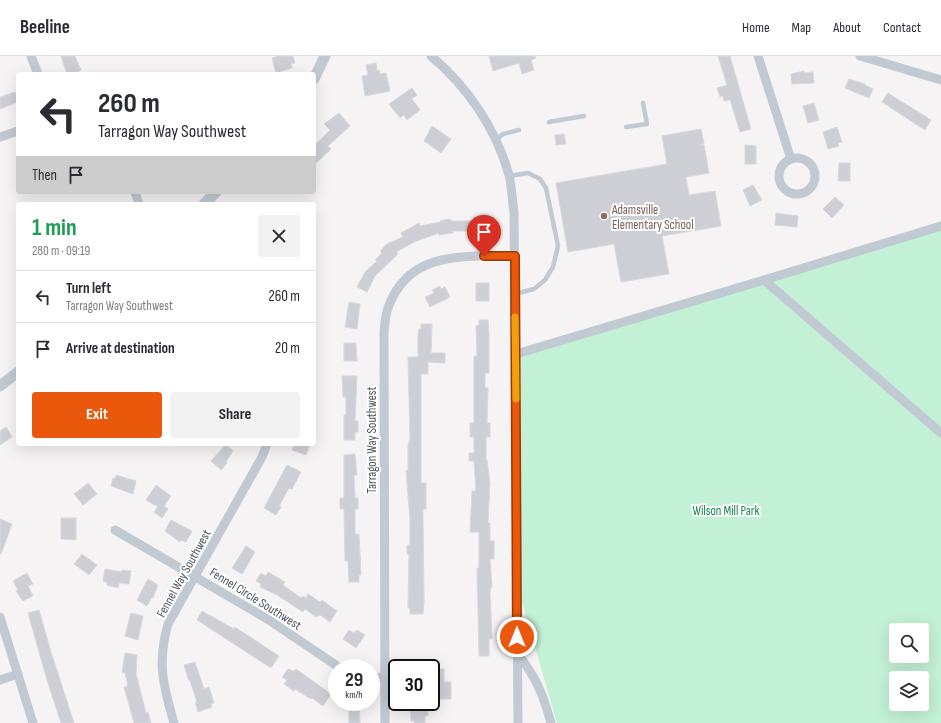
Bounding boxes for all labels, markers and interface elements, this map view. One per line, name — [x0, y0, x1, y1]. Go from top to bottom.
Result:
text: Beeline — [20, 16, 70, 39]
text: Home — [742, 19, 770, 36]
text: Map — [792, 19, 811, 36]
text: About — [833, 19, 861, 36]
text: Contact — [883, 19, 921, 36]
text: 260 m — [98, 87, 160, 120]
icon: left — [32, 88, 84, 140]
text: Tarragon Way Southwest — [98, 121, 246, 142]
icon: arrive — [65, 164, 87, 186]
text: Then — [32, 166, 57, 185]
place label: Adamsville Elementary School — [611, 202, 694, 233]
marker: Adamsville Elementary School — [599, 211, 609, 221]
text: 1 min — [32, 213, 77, 242]
button: close — [258, 215, 300, 257]
pin — [467, 215, 501, 256]
icon: arrive — [473, 221, 495, 243]
text: 280 m · 09:19 — [32, 243, 90, 259]
text: Turn left — [66, 279, 111, 298]
icon: left — [32, 286, 54, 308]
text: 260 m — [269, 287, 300, 306]
text: Tarragon Way Southwest — [66, 298, 173, 314]
icon: arrive — [32, 338, 54, 360]
text: Arrive at destination — [66, 339, 175, 358]
text: 20 m — [275, 339, 300, 358]
street label: Tarragon Way Southwest — [364, 386, 380, 493]
button: Exit — [32, 392, 162, 438]
button: Share — [170, 392, 300, 438]
park label: Wilson Mill Park — [692, 503, 760, 519]
street label: Fennel Way Southwest — [153, 527, 215, 620]
street label: Fennel Circle Southwest — [207, 564, 304, 633]
position arrow — [496, 616, 538, 658]
map controls — [889, 623, 929, 711]
button: search — [889, 623, 929, 663]
speed limit sign: 30 — [388, 659, 440, 711]
text: 29 — [345, 668, 363, 692]
button: layers — [889, 671, 929, 711]
text: km/h — [345, 689, 363, 701]

